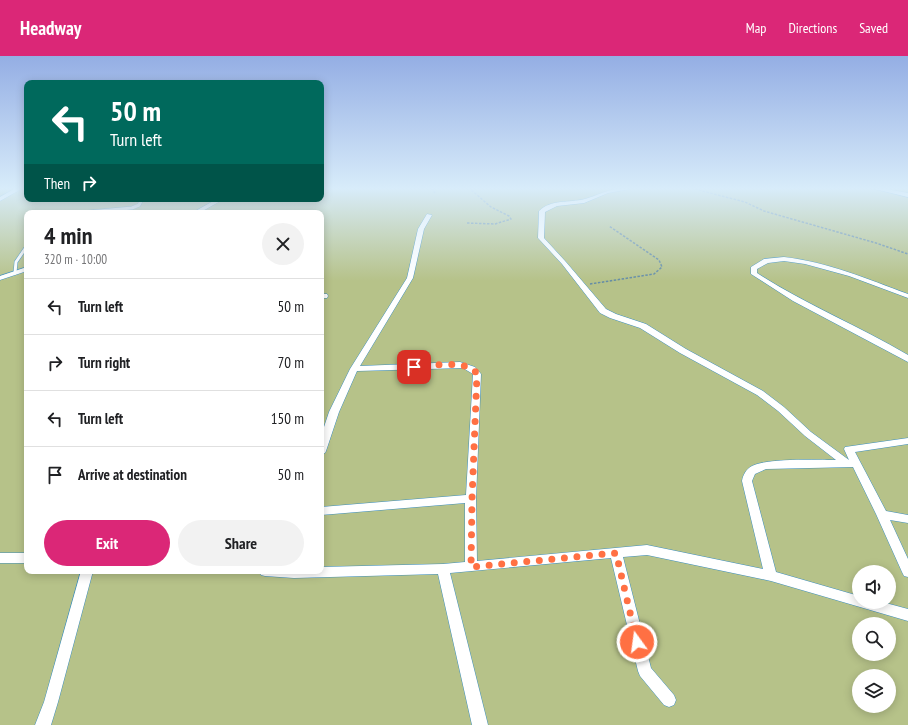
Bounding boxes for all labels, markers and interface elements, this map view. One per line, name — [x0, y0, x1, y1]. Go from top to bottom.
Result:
text: Headway — [20, 16, 81, 40]
text: Map — [746, 19, 766, 37]
text: Directions — [788, 19, 837, 37]
text: Saved — [859, 19, 888, 37]
text: 50 m — [110, 92, 161, 129]
icon: left — [44, 96, 96, 148]
text: Turn left — [110, 128, 162, 151]
icon: right — [78, 172, 100, 194]
text: Then — [44, 174, 70, 193]
text: 4 min — [44, 220, 92, 251]
button: close — [262, 223, 304, 265]
text: 320 m · 10:00 — [44, 251, 107, 268]
icon: left — [44, 296, 66, 318]
text: Turn left — [78, 297, 123, 316]
text: 50 m — [278, 297, 304, 316]
pin — [397, 350, 431, 384]
icon: right — [44, 352, 66, 374]
text: Turn right — [78, 353, 130, 372]
text: 70 m — [278, 353, 304, 372]
icon: arrive — [403, 356, 425, 378]
icon: left — [44, 408, 66, 430]
text: Turn left — [78, 409, 123, 428]
text: 150 m — [271, 409, 304, 428]
icon: arrive — [44, 464, 66, 486]
text: Arrive at destination — [78, 465, 187, 484]
text: 50 m — [278, 465, 304, 484]
button: Exit — [44, 520, 170, 566]
button: Share — [178, 520, 304, 566]
map controls — [852, 565, 896, 713]
button: sound — [852, 565, 896, 609]
button: search — [852, 617, 896, 661]
position arrow — [616, 621, 658, 663]
button: layers — [852, 669, 896, 713]

